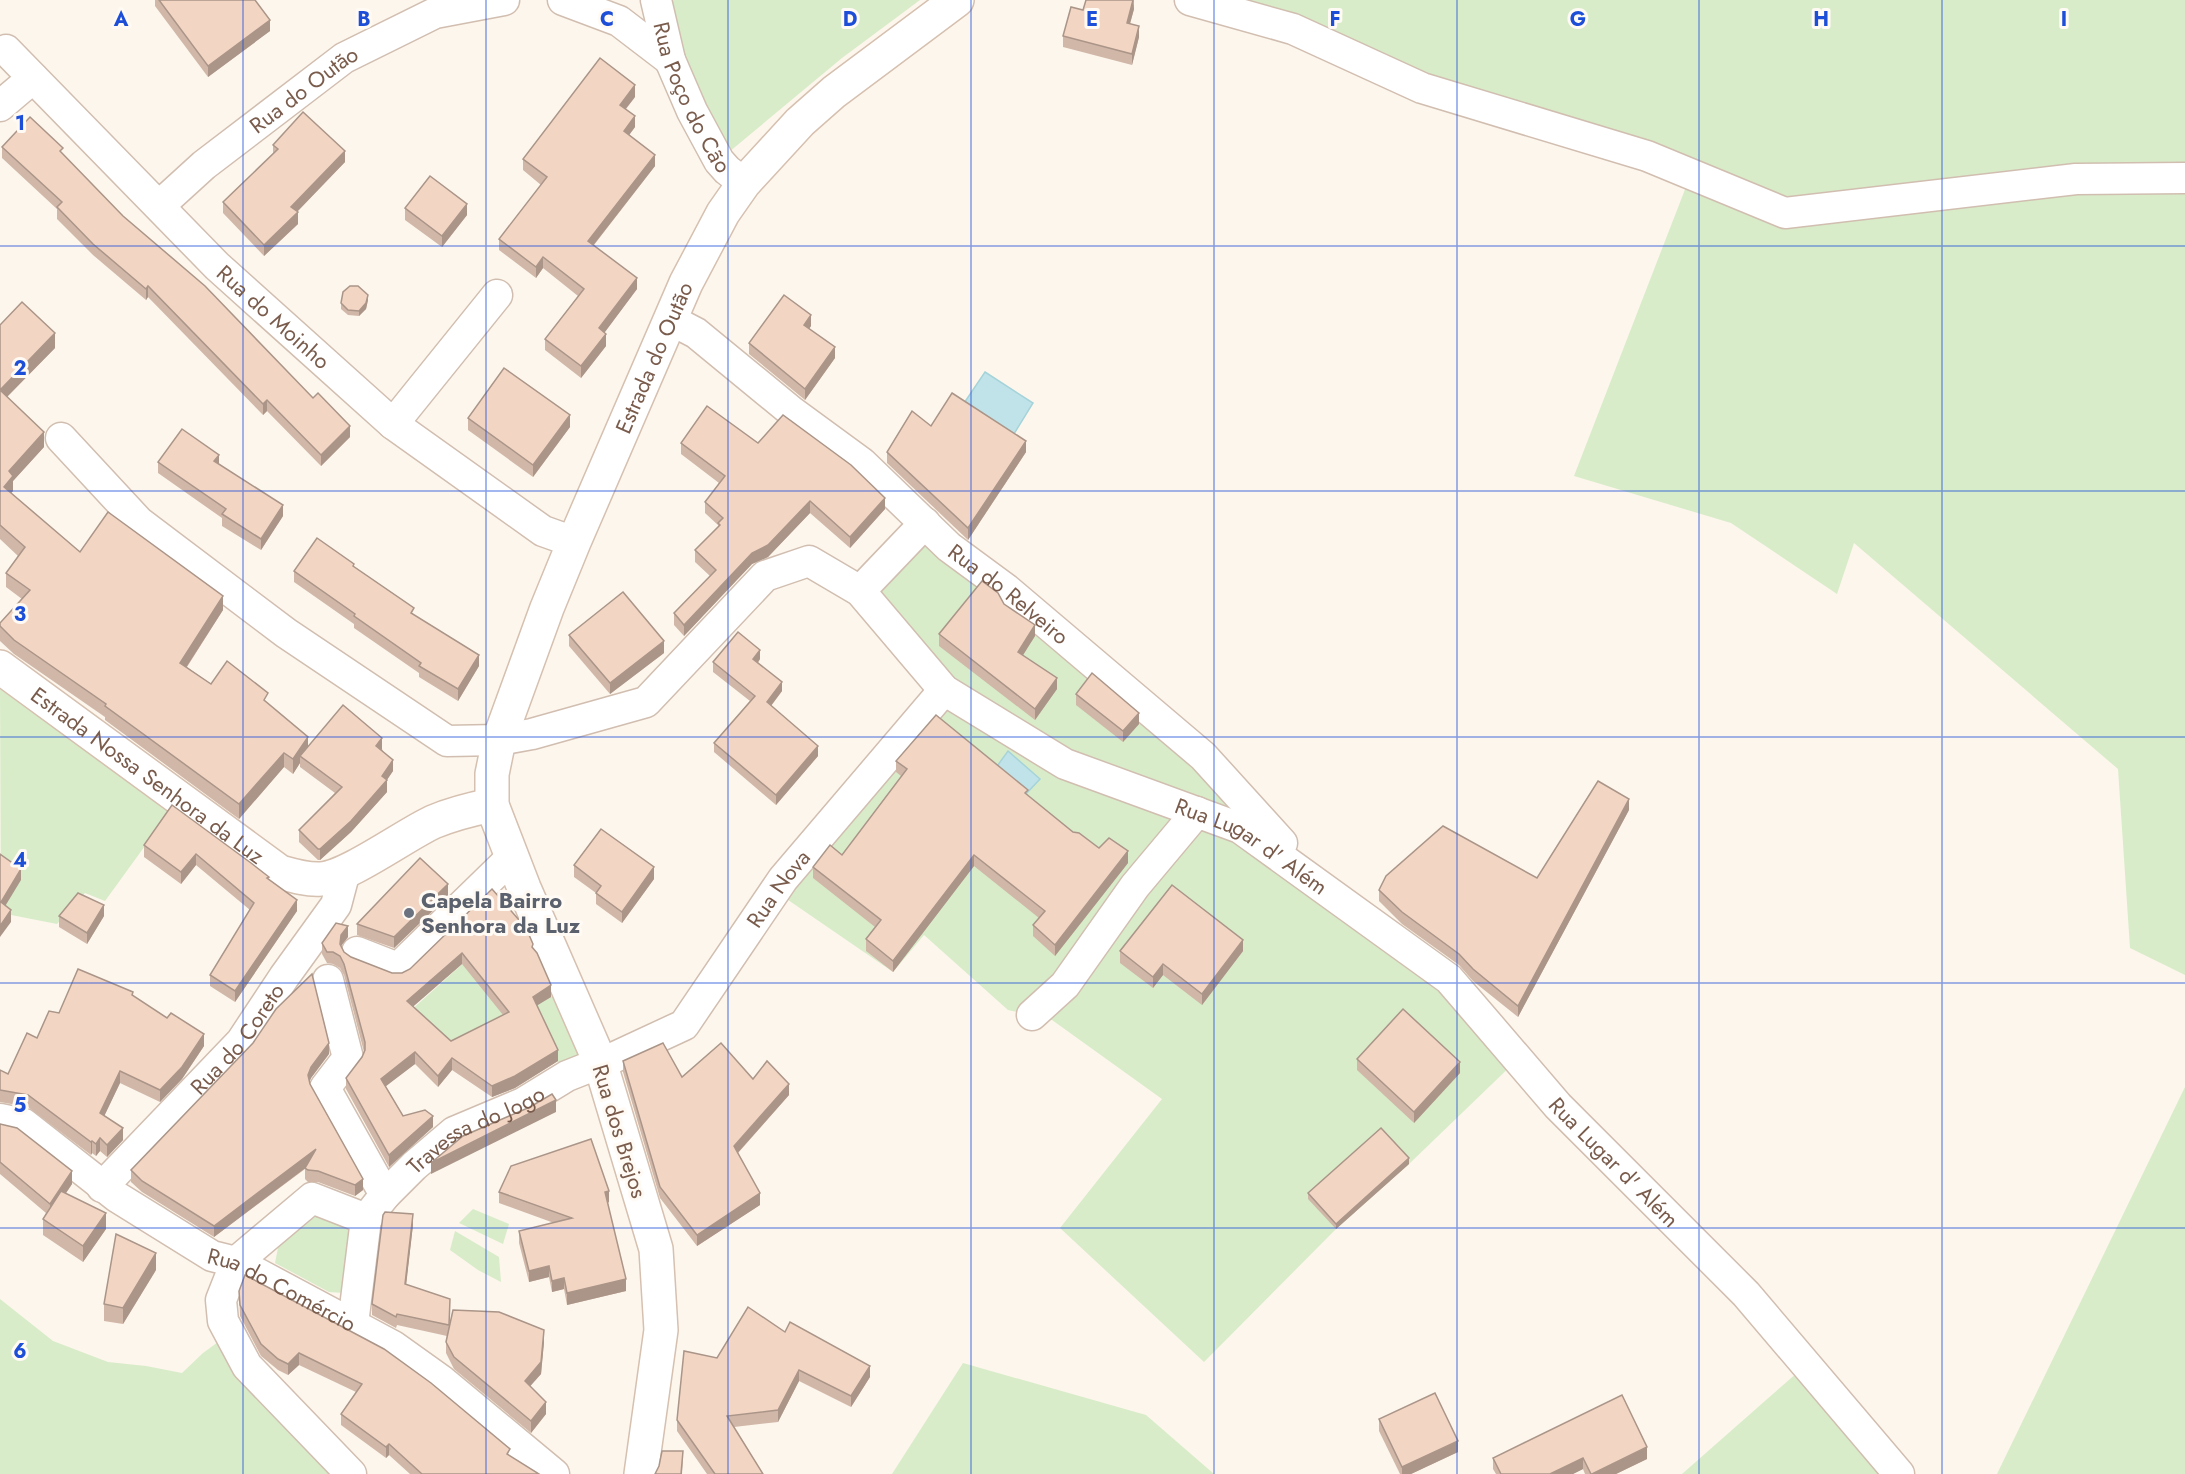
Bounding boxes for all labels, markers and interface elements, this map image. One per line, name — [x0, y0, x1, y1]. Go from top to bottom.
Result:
text: A — [113, 5, 129, 34]
text: B — [357, 5, 371, 34]
text: C — [600, 5, 614, 34]
text: D — [843, 5, 857, 34]
text: E — [1086, 5, 1098, 34]
text: F — [1329, 5, 1341, 34]
text: G — [1570, 5, 1586, 34]
text: H — [1813, 5, 1829, 34]
text: I — [2061, 5, 2067, 34]
street label: Rua Poço do Cão — [646, 18, 738, 180]
street label: Rua do Outão — [242, 38, 363, 141]
text: 1 — [15, 109, 25, 138]
street label: Rua do Moinho — [210, 257, 337, 376]
street label: Estrada do Outão — [607, 277, 701, 438]
text: 2 — [13, 354, 27, 383]
street label: Rua do Relveiro — [942, 536, 1076, 652]
text: 3 — [14, 600, 26, 629]
street label: Estrada Nossa Senhora da Luz — [24, 679, 271, 871]
street label: Rua Lugar d' Além — [1171, 790, 1334, 902]
street label: Rua Nova — [738, 842, 817, 934]
text: 4 — [13, 846, 27, 875]
place label: Capela Bairro Senhora da Luz — [421, 884, 581, 941]
marker: Capela Bairro Senhora da Luz — [402, 906, 416, 920]
street label: Rua do Coreto — [183, 977, 292, 1102]
street label: Rua dos Brejos — [584, 1060, 656, 1202]
street label: Travessa do Jogo — [399, 1078, 551, 1181]
street label: Rua Lugar d' Além — [1541, 1090, 1686, 1234]
text: 5 — [14, 1091, 27, 1120]
street label: Rua do Comércio — [204, 1239, 362, 1339]
text: 6 — [13, 1337, 27, 1366]

